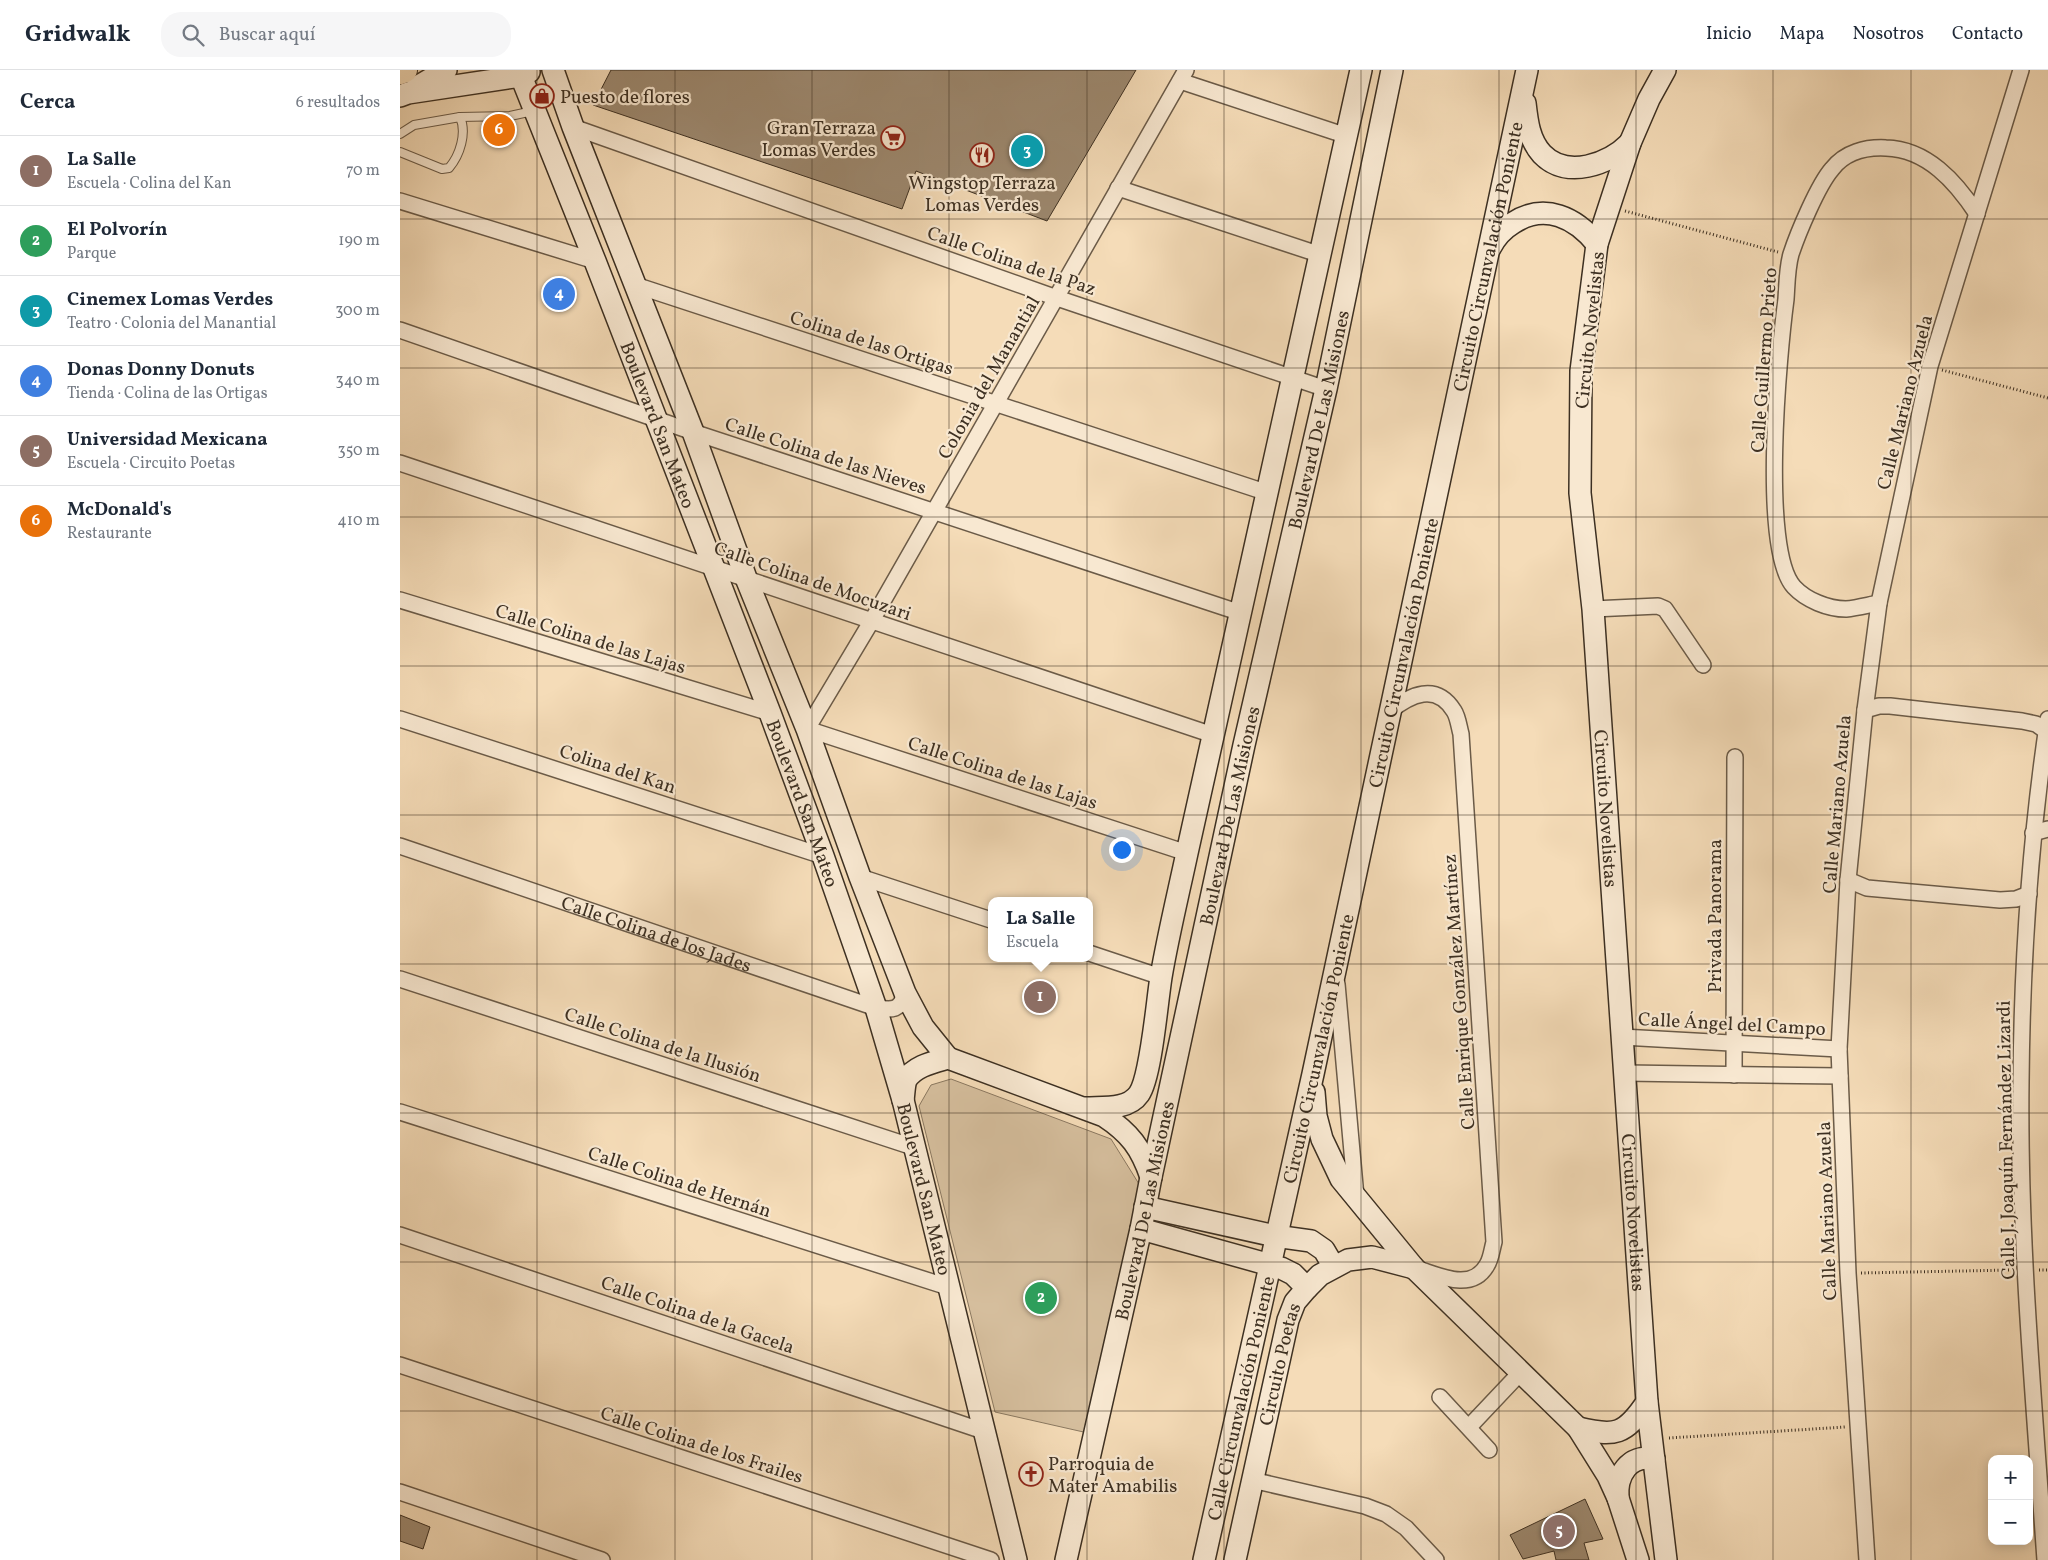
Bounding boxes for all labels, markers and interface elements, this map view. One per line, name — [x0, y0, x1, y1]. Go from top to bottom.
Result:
search box — [161, 12, 511, 57]
text: Gridwalk — [25, 18, 131, 52]
icon: search — [179, 21, 207, 49]
text: Buscar aquí — [219, 22, 315, 48]
text: Inicio — [1706, 22, 1752, 47]
text: Mapa — [1780, 22, 1825, 47]
text: Nosotros — [1853, 22, 1924, 47]
text: Contacto — [1952, 22, 2023, 47]
shop icon: Puesto de flores — [529, 83, 555, 109]
place label: Puesto de flores — [560, 85, 690, 111]
text: Cerca — [20, 88, 75, 117]
text: 6 resultados — [296, 92, 380, 114]
pin: 6 — [483, 111, 515, 149]
place label: Gran Terraza Lomas Verdes — [762, 116, 876, 164]
street label: Circuito Circunvalación Poniente — [1448, 120, 1531, 394]
supermarket icon: Gran Terraza Lomas Verdes — [880, 125, 906, 151]
pin: 3 — [1011, 132, 1043, 170]
restaurant icon: Wingstop Terraza Lomas Verdes — [969, 142, 995, 168]
text: La Salle — [67, 147, 136, 173]
text: 1 — [33, 160, 39, 182]
text: 70 m — [346, 160, 380, 182]
place label: Wingstop Terraza Lomas Verdes — [908, 171, 1056, 219]
text: Escuela · Colina del Kan — [67, 173, 232, 195]
text: El Polvorín — [67, 217, 167, 243]
street label: Calle Colina de la Paz — [924, 221, 1099, 303]
text: 2 — [32, 230, 40, 252]
text: 190 m — [338, 230, 380, 252]
text: Parque — [67, 243, 116, 265]
street label: Circuito Novelistas — [1570, 250, 1612, 410]
street label: Calle Guillermo Prieto — [1746, 267, 1784, 454]
pin: 4 — [543, 275, 575, 313]
text: Cinemex Lomas Verdes — [67, 287, 273, 313]
street label: Colonia del Manantial — [932, 291, 1047, 464]
text: 3 — [32, 300, 40, 322]
text: 300 m — [335, 300, 380, 322]
street label: Colina de las Ortigas — [786, 305, 956, 383]
street label: Boulevard De Las Misiones — [1283, 308, 1357, 532]
street label: Calle Mariano Azuela — [1872, 312, 1940, 493]
text: Teatro · Colonia del Manantial — [67, 313, 276, 335]
street label: Boulevard San Mateo — [612, 338, 701, 513]
text: Donas Donny Donuts — [67, 357, 255, 383]
text: 4 — [31, 370, 41, 392]
text: 340 m — [336, 370, 380, 392]
text: Tienda · Colina de las Ortigas — [67, 383, 268, 405]
street label: Calle Colina de las Nieves — [721, 412, 930, 502]
text: Universidad Mexicana — [67, 427, 268, 453]
text: 5 — [32, 440, 40, 462]
text: 350 m — [337, 440, 380, 462]
text: Escuela · Circuito Poetas — [67, 453, 235, 475]
text: McDonald's — [67, 497, 172, 523]
text: 6 — [32, 510, 40, 532]
text: 410 m — [337, 510, 380, 532]
street label: Circuito Circunvalación Poniente — [1363, 516, 1446, 790]
text: Restaurante — [67, 523, 152, 545]
street label: Calle Colina de Mocuzari — [710, 536, 915, 628]
street label: Calle Colina de las Lajas — [492, 599, 689, 681]
street label: Boulevard De Las Misiones — [1194, 704, 1268, 928]
street label: Calle Mariano Azuela — [1817, 714, 1859, 895]
street label: Boulevard San Mateo — [759, 716, 844, 891]
street label: Circuito Novelistas — [1586, 729, 1623, 888]
street label: Calle Colina de las Lajas — [904, 731, 1101, 817]
street label: Colina del Kan — [556, 739, 679, 801]
your location — [1109, 837, 1135, 863]
street label: Privada Panorama — [1703, 839, 1729, 993]
street label: Calle Enrique González Martínez — [1437, 853, 1483, 1130]
street label: Calle Colina de los Jades — [557, 891, 754, 980]
popup — [988, 897, 1093, 962]
text: La Salle — [1006, 906, 1075, 932]
street label: Circuito Circunvalación Poniente — [1278, 912, 1362, 1186]
text: Escuela — [1006, 932, 1059, 954]
pin: 1 — [1024, 978, 1056, 1016]
street label: Calle J. Joaquín Fernández Lizardi — [1992, 1000, 2022, 1280]
street label: Calle Colina de la Ilusión — [561, 1002, 764, 1090]
street label: Calle Ángel del Campo — [1637, 1007, 1826, 1043]
street label: Boulevard De Las Misiones — [1110, 1099, 1182, 1323]
street label: Boulevard San Mateo — [889, 1100, 957, 1278]
street label: Calle Mariano Azuela — [1812, 1121, 1844, 1301]
street label: Circuito Novelistas — [1614, 1133, 1650, 1293]
street label: Calle Colina de Hernán — [584, 1141, 774, 1225]
street label: Calle Colina de la Gacela — [597, 1271, 797, 1361]
street label: Calle Circunvalación Poniente — [1202, 1274, 1282, 1523]
pin: 2 — [1025, 1279, 1057, 1317]
street label: Circuito Poetas — [1254, 1299, 1309, 1428]
street label: Calle Colina de los Frailes — [597, 1401, 806, 1491]
place label: Parroquia de Mater Amabilis — [1048, 1452, 1177, 1500]
map controls — [1988, 1455, 2033, 1545]
button: + — [1988, 1455, 2033, 1500]
church icon: Parroquia de Mater Amabilis — [1018, 1461, 1044, 1487]
button: − — [1988, 1500, 2033, 1545]
pin: 5 — [1543, 1512, 1575, 1550]

